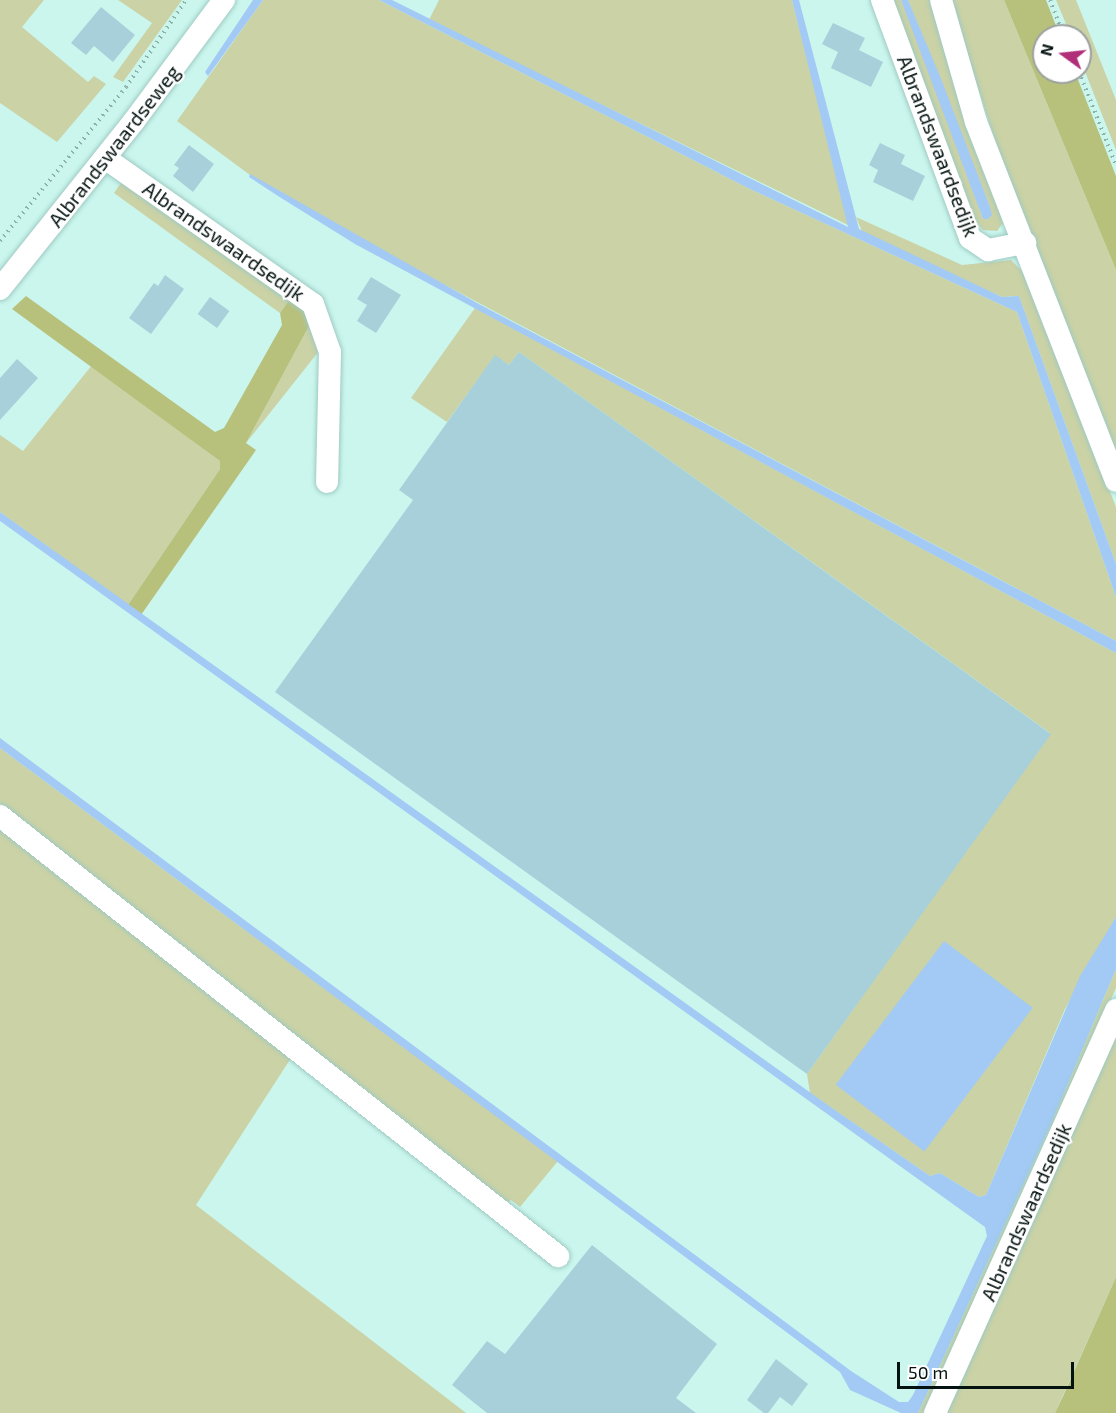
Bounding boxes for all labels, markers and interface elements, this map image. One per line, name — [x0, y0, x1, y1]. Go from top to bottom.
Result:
north arrow — [1032, 24, 1092, 84]
text: N — [1035, 42, 1057, 58]
street label: Albrandswaardsedijk — [892, 52, 984, 240]
street label: Albrandswaardseweg — [43, 60, 185, 232]
street label: Albrandswaardsedijk — [138, 176, 310, 306]
street label: Albrandswaardsedijk — [976, 1119, 1076, 1305]
scale bar — [900, 1350, 1077, 1388]
text: 50 m — [908, 1361, 948, 1383]

